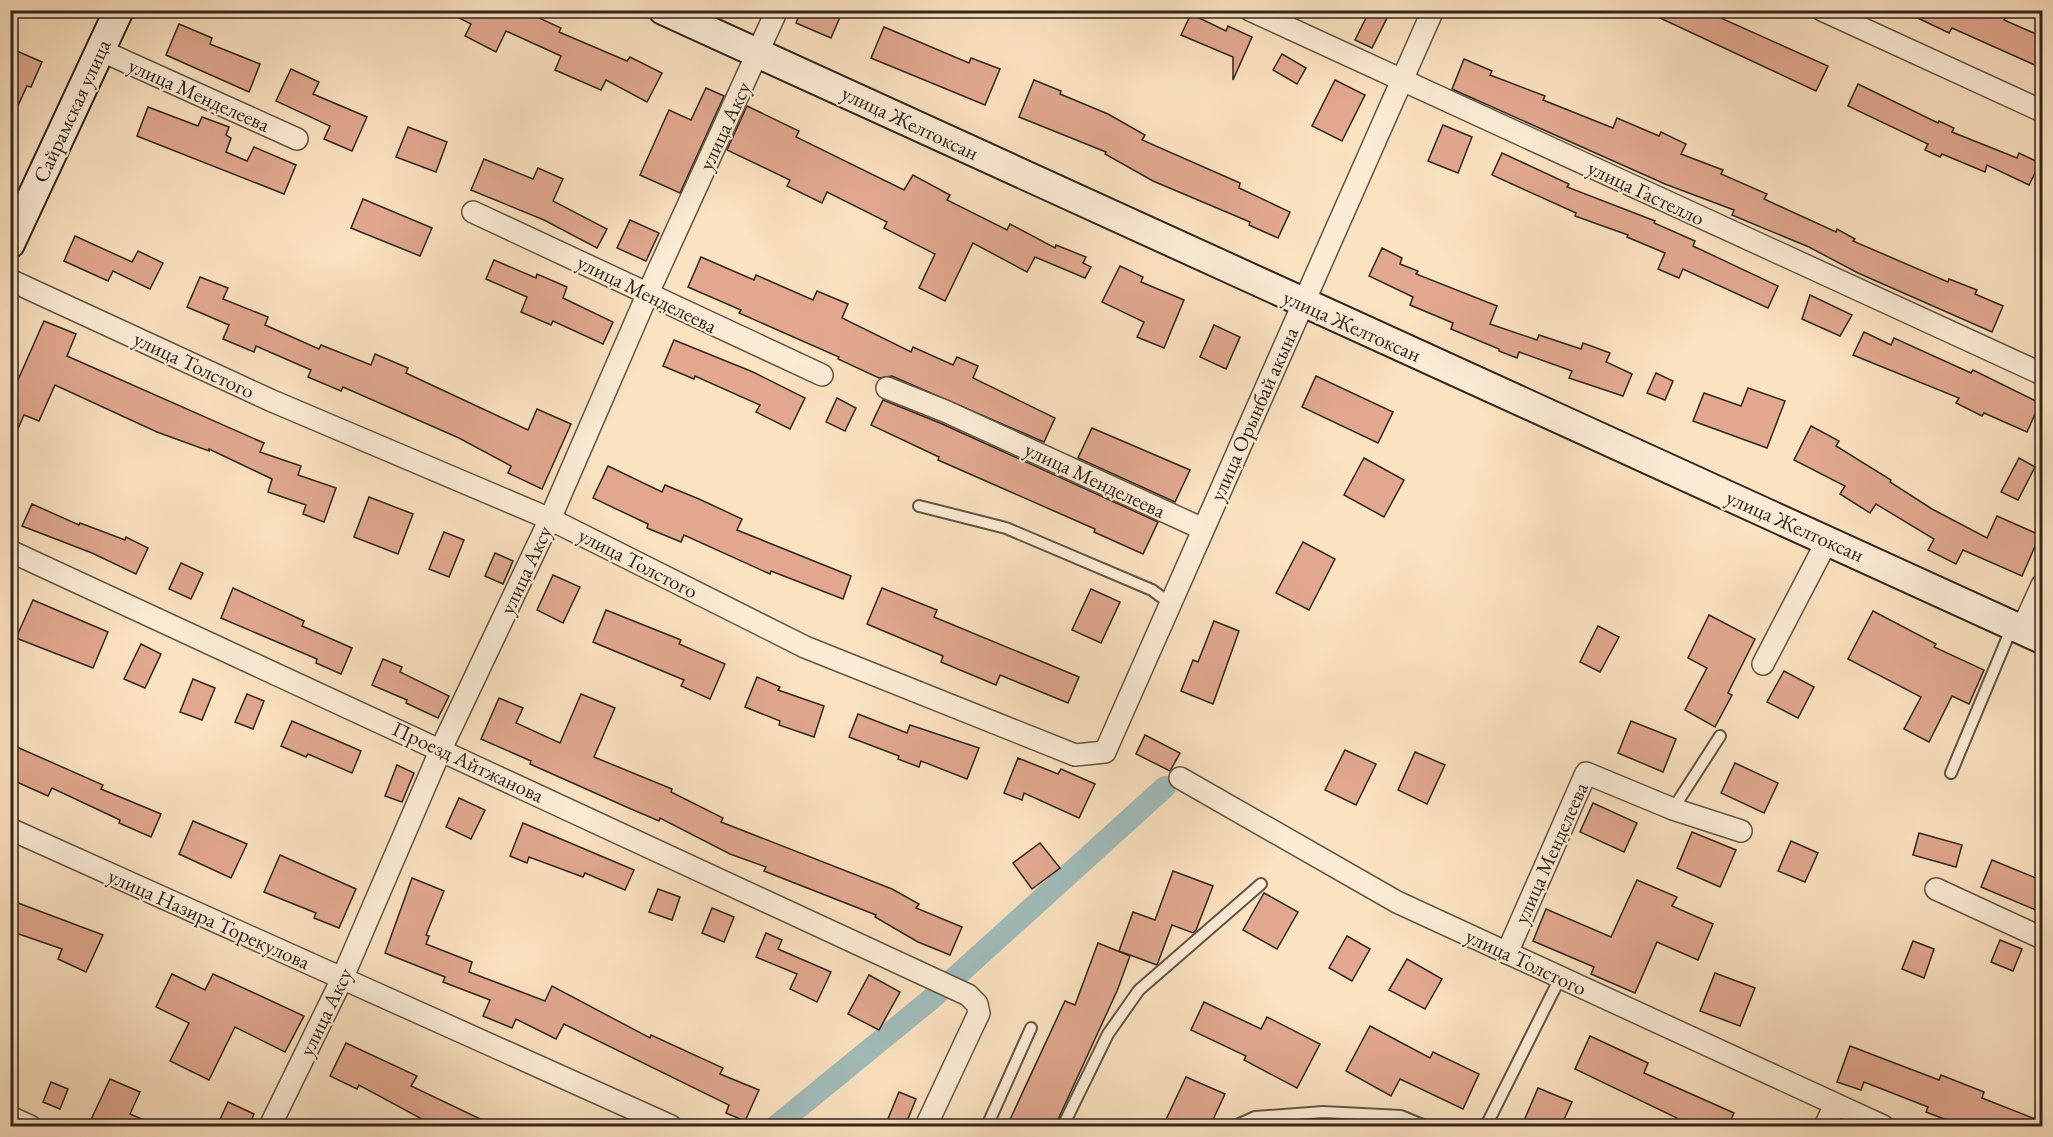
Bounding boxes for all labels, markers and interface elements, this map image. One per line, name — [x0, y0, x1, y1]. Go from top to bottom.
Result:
street label: Сайрамская улица — [26, 34, 117, 187]
street label: улица Менделеева — [124, 51, 275, 138]
street label: улица Аксу — [692, 76, 757, 174]
street label: улица Желтоксан — [837, 79, 983, 166]
street label: улица Гастелло — [1583, 154, 1709, 231]
street label: улица Менделеева — [573, 248, 722, 339]
street label: улица Желтоксан — [1279, 283, 1425, 368]
street label: улица Орынбай акына — [1203, 322, 1304, 505]
street label: улица Толстого — [129, 325, 259, 404]
street label: улица Менделеева — [1021, 435, 1170, 524]
street label: улица Желтоксан — [1722, 483, 1868, 568]
street label: улица Аксу — [493, 520, 558, 618]
street label: улица Толстого — [574, 521, 702, 604]
street label: Проезд Айтжанова — [388, 715, 549, 809]
street label: улица Менделеева — [1507, 777, 1594, 928]
street label: улица Назира Торекулова — [104, 862, 315, 976]
street label: улица Толстого — [1461, 922, 1591, 1001]
street label: улица Аксу — [293, 963, 359, 1060]

